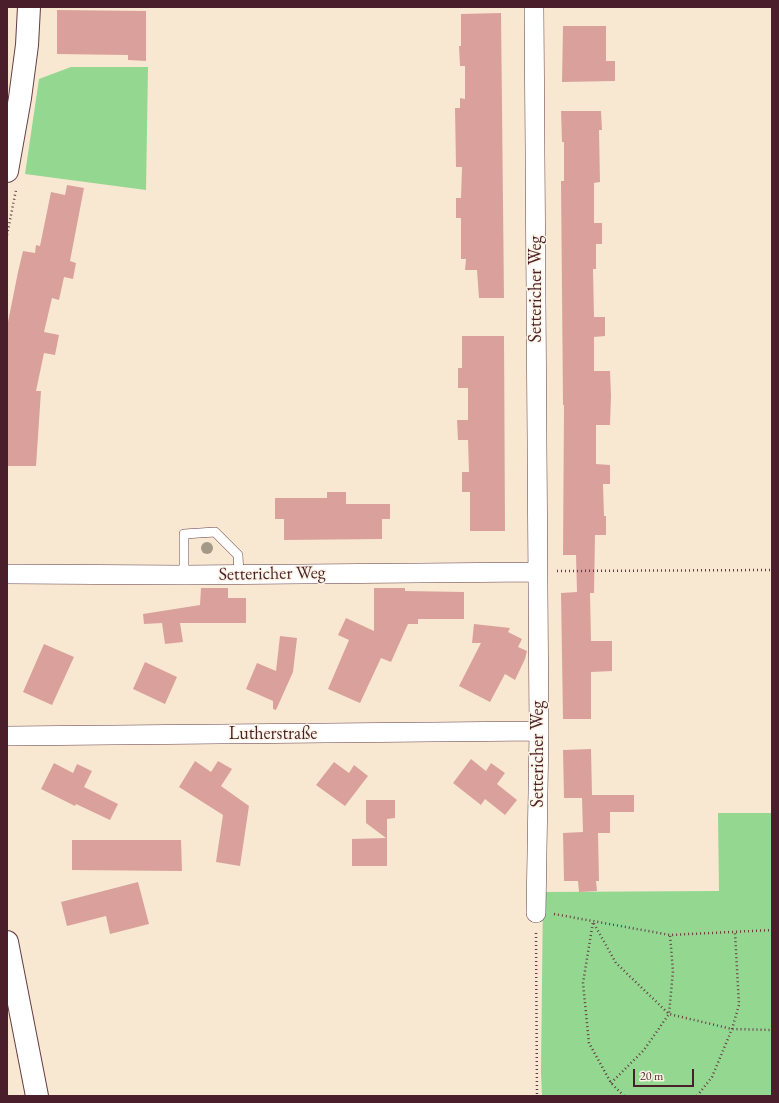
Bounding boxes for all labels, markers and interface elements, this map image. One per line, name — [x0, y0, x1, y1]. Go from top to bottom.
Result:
street label: Settericher Weg — [525, 236, 547, 342]
street label: Settericher Weg — [218, 562, 326, 586]
street label: Settericher Weg — [527, 701, 549, 807]
street label: Lutherstraße — [229, 723, 317, 745]
scale bar — [635, 1061, 696, 1087]
text: 20 m — [640, 1068, 663, 1084]

